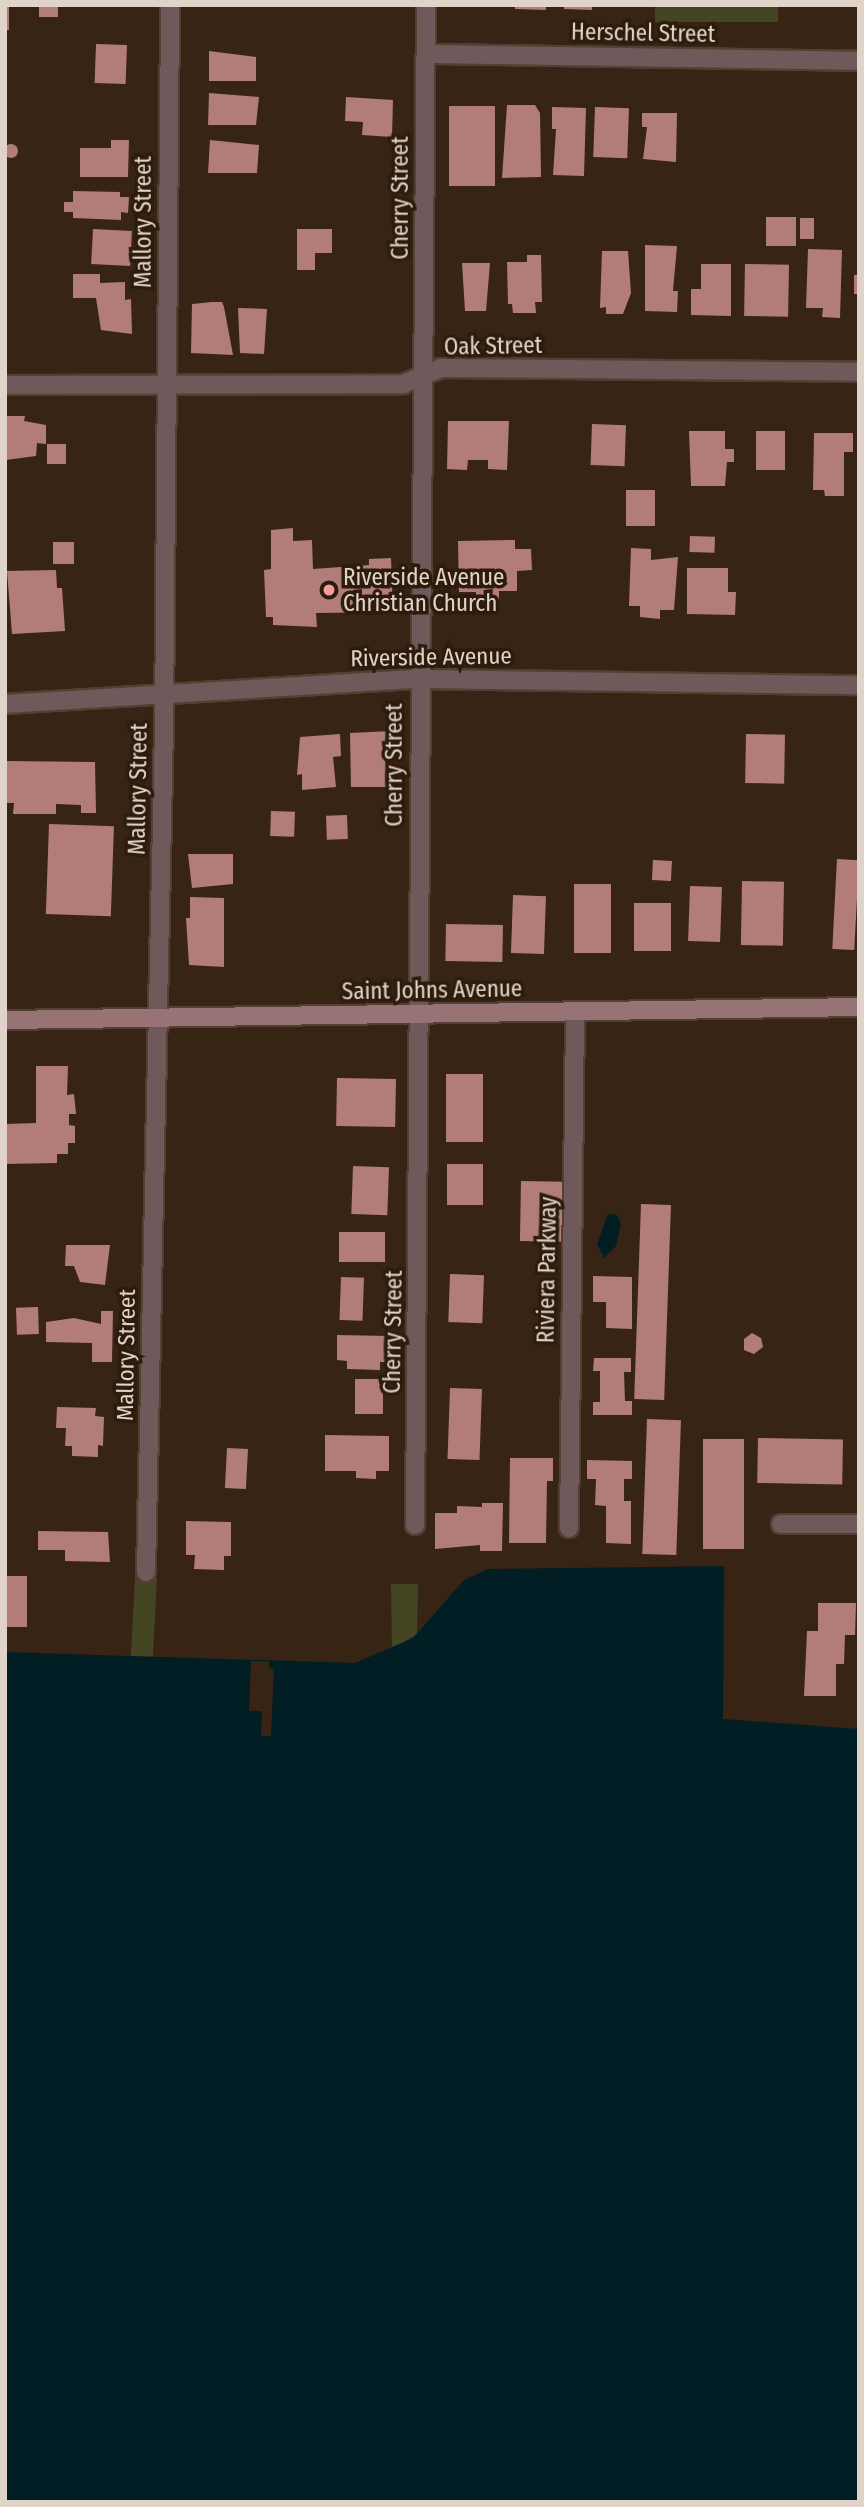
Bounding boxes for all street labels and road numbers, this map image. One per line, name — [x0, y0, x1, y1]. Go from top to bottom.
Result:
street label: Herschel Street — [571, 18, 715, 48]
street label: Cherry Street — [386, 136, 414, 260]
street label: Mallory Street — [129, 156, 157, 288]
street label: Oak Street — [444, 331, 542, 361]
street label: Riverside Avenue — [350, 642, 512, 672]
street label: Cherry Street — [380, 703, 408, 827]
street label: Mallory Street — [123, 723, 153, 855]
street label: Saint Johns Avenue — [342, 975, 522, 1005]
street label: Riviera Parkway — [532, 1197, 562, 1343]
street label: Cherry Street — [378, 1270, 408, 1394]
street label: Mallory Street — [111, 1289, 141, 1421]

